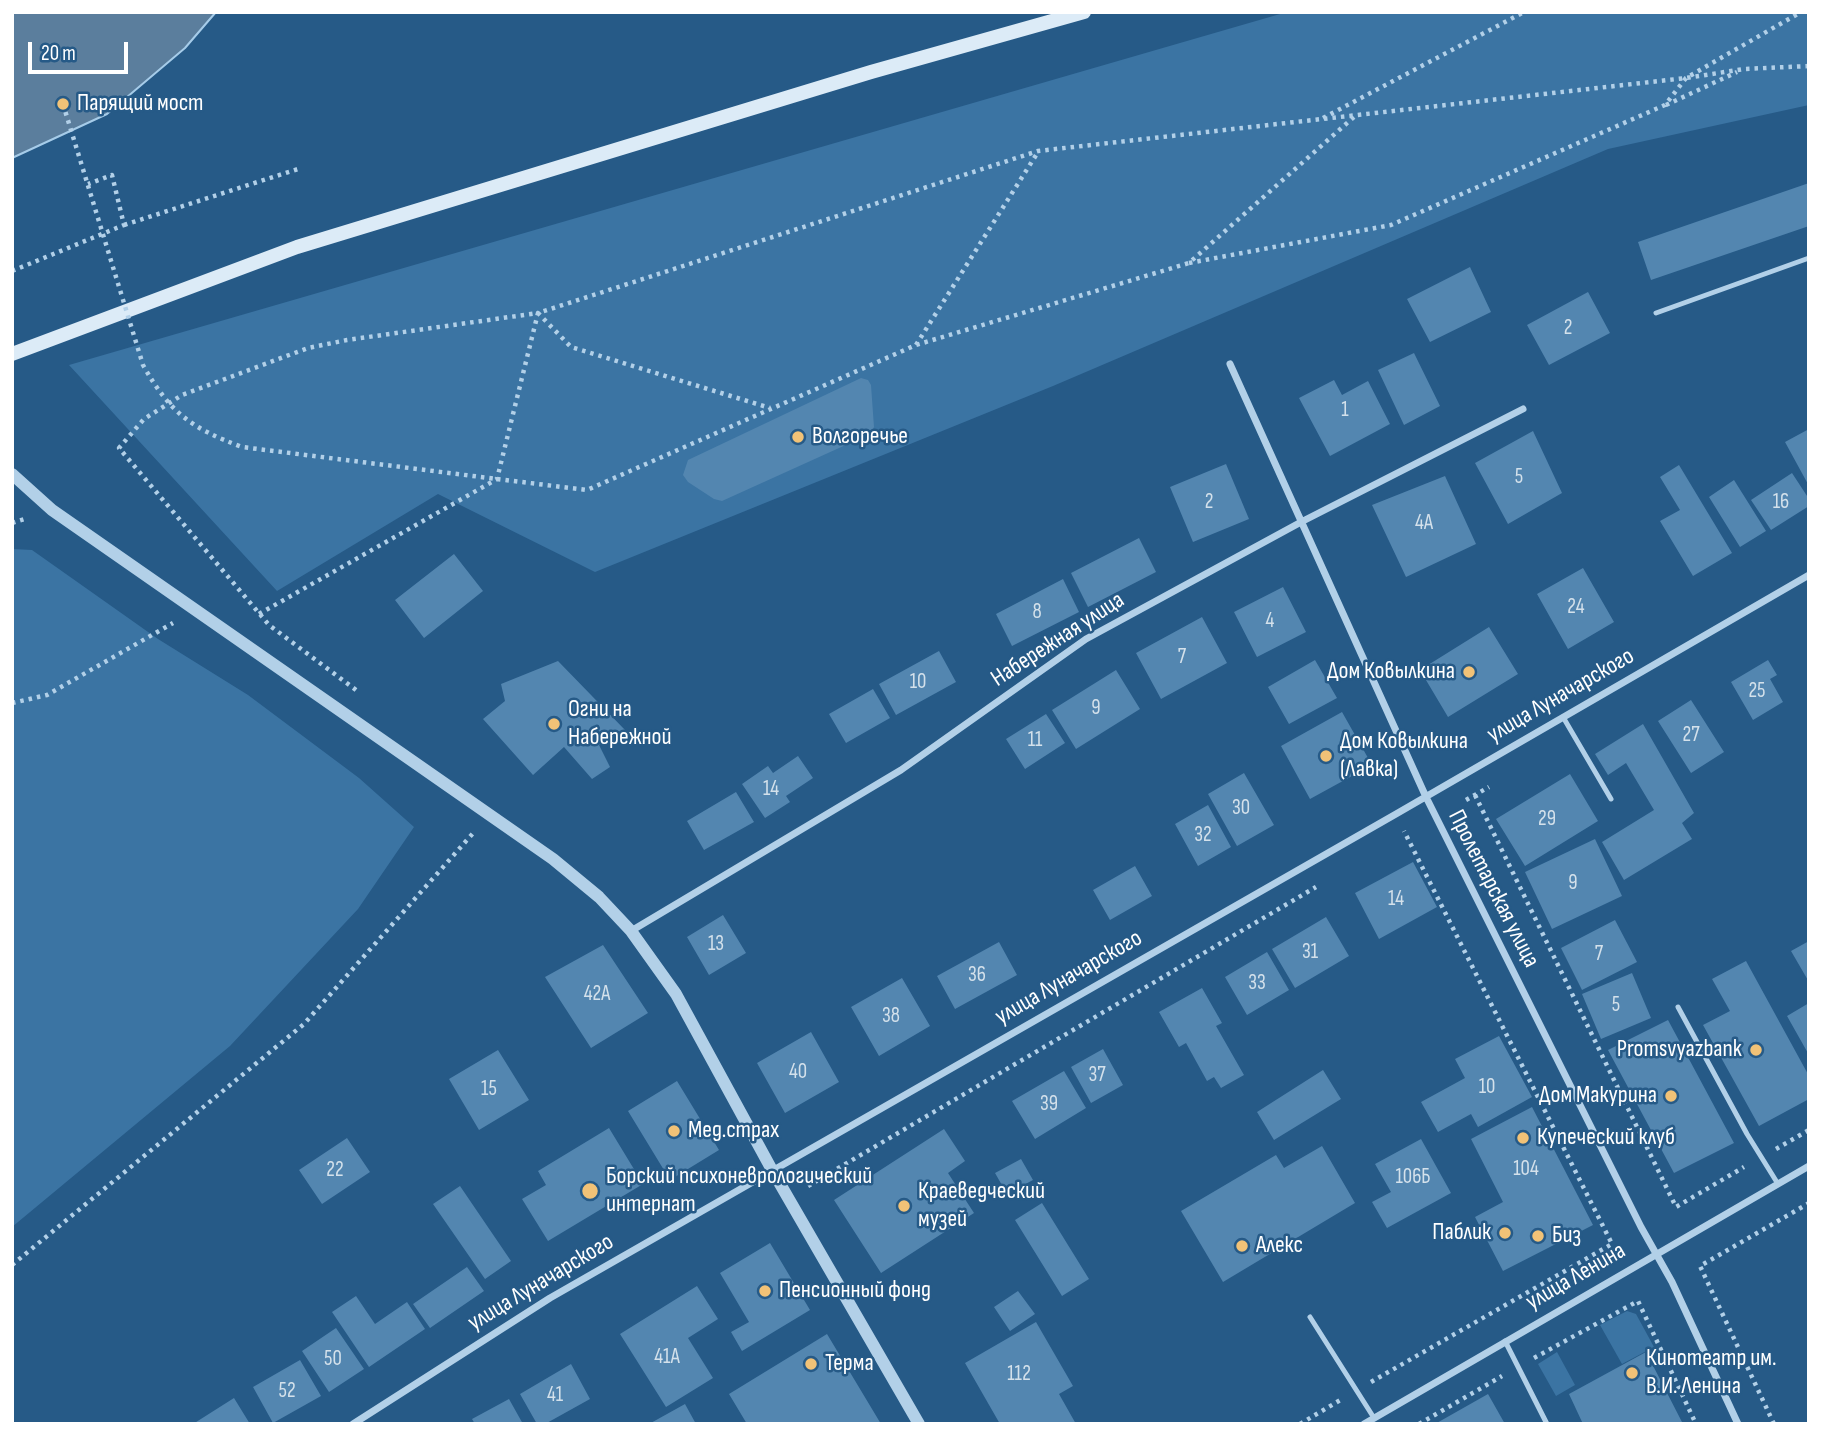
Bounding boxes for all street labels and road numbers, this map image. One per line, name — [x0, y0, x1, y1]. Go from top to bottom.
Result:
street label: Набережная улица — [986, 586, 1130, 694]
street label: улица Луначарского — [1482, 642, 1640, 750]
street label: Пролетарская улица — [1441, 806, 1545, 972]
street label: улица Луначарского — [990, 924, 1148, 1032]
street label: улица Луначарского — [463, 1228, 619, 1338]
street label: улица Ленина — [1521, 1237, 1631, 1317]

